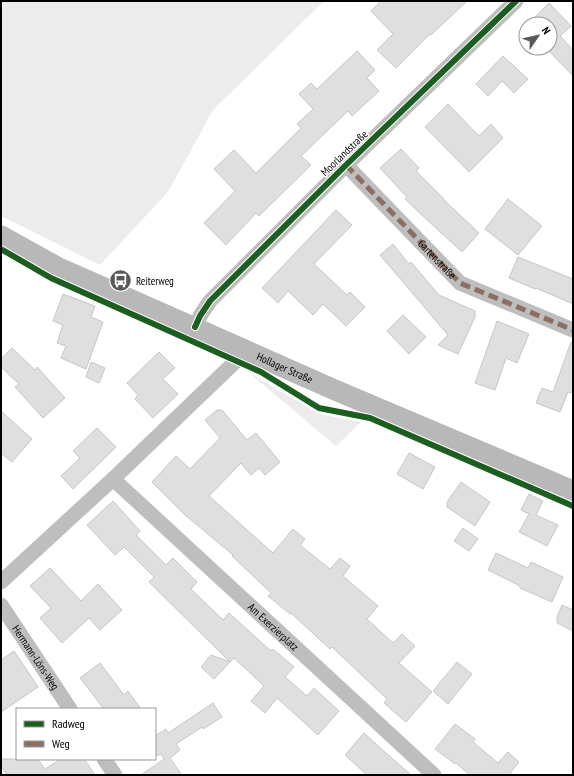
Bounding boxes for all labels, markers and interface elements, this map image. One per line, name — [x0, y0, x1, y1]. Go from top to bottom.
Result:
north arrow — [518, 16, 558, 56]
text: N — [539, 24, 554, 37]
street label: Moorlandstraße — [318, 127, 371, 179]
street label: Gartenstraße — [415, 237, 460, 282]
bus stop icon: Reiterweg — [107, 268, 133, 294]
place label: Reiterweg — [136, 274, 174, 288]
street label: Hollager Straße — [254, 349, 315, 386]
street label: Am Exerzierplatz — [245, 600, 302, 654]
street label: Hermann-Löns-Weg — [9, 622, 62, 693]
legend — [16, 708, 156, 760]
text: Radweg — [52, 716, 85, 731]
text: Weg — [52, 736, 70, 751]

